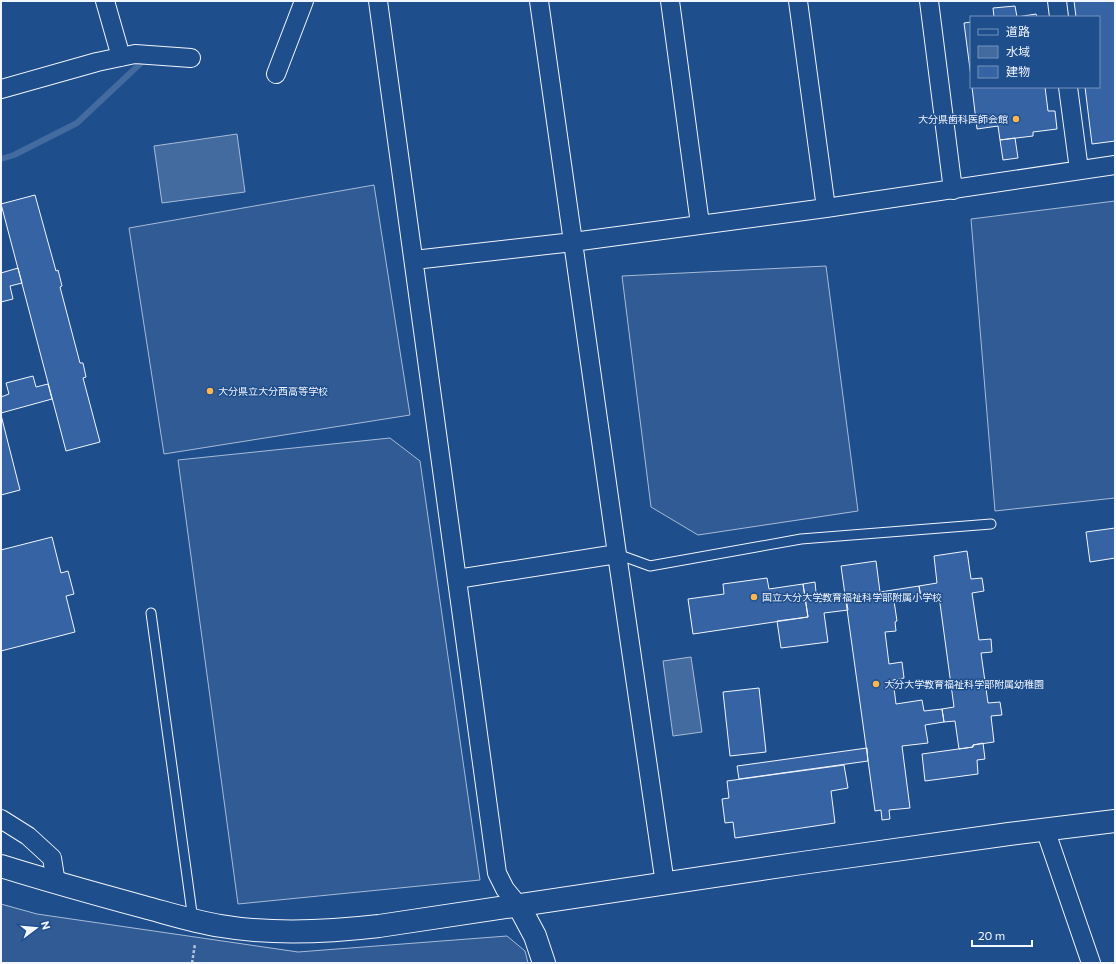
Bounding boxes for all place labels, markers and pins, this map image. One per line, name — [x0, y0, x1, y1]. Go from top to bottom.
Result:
place label: 大分県歯科医師会館 — [918, 113, 1008, 125]
marker: 大分県歯科医師会館 — [1011, 114, 1021, 124]
place label: 大分県立大分西高等学校 — [218, 385, 328, 397]
marker: 大分県立大分西高等学校 — [205, 386, 215, 396]
place label: 国立大分大学教育福祉科学部附属小学校 — [762, 591, 942, 603]
marker: 国立大分大学教育福祉科学部附属小学校 — [749, 592, 759, 602]
place label: 大分大学教育福祉科学部附属幼稚園 — [884, 678, 1044, 690]
marker: 大分大学教育福祉科学部附属幼稚園 — [871, 679, 881, 689]

